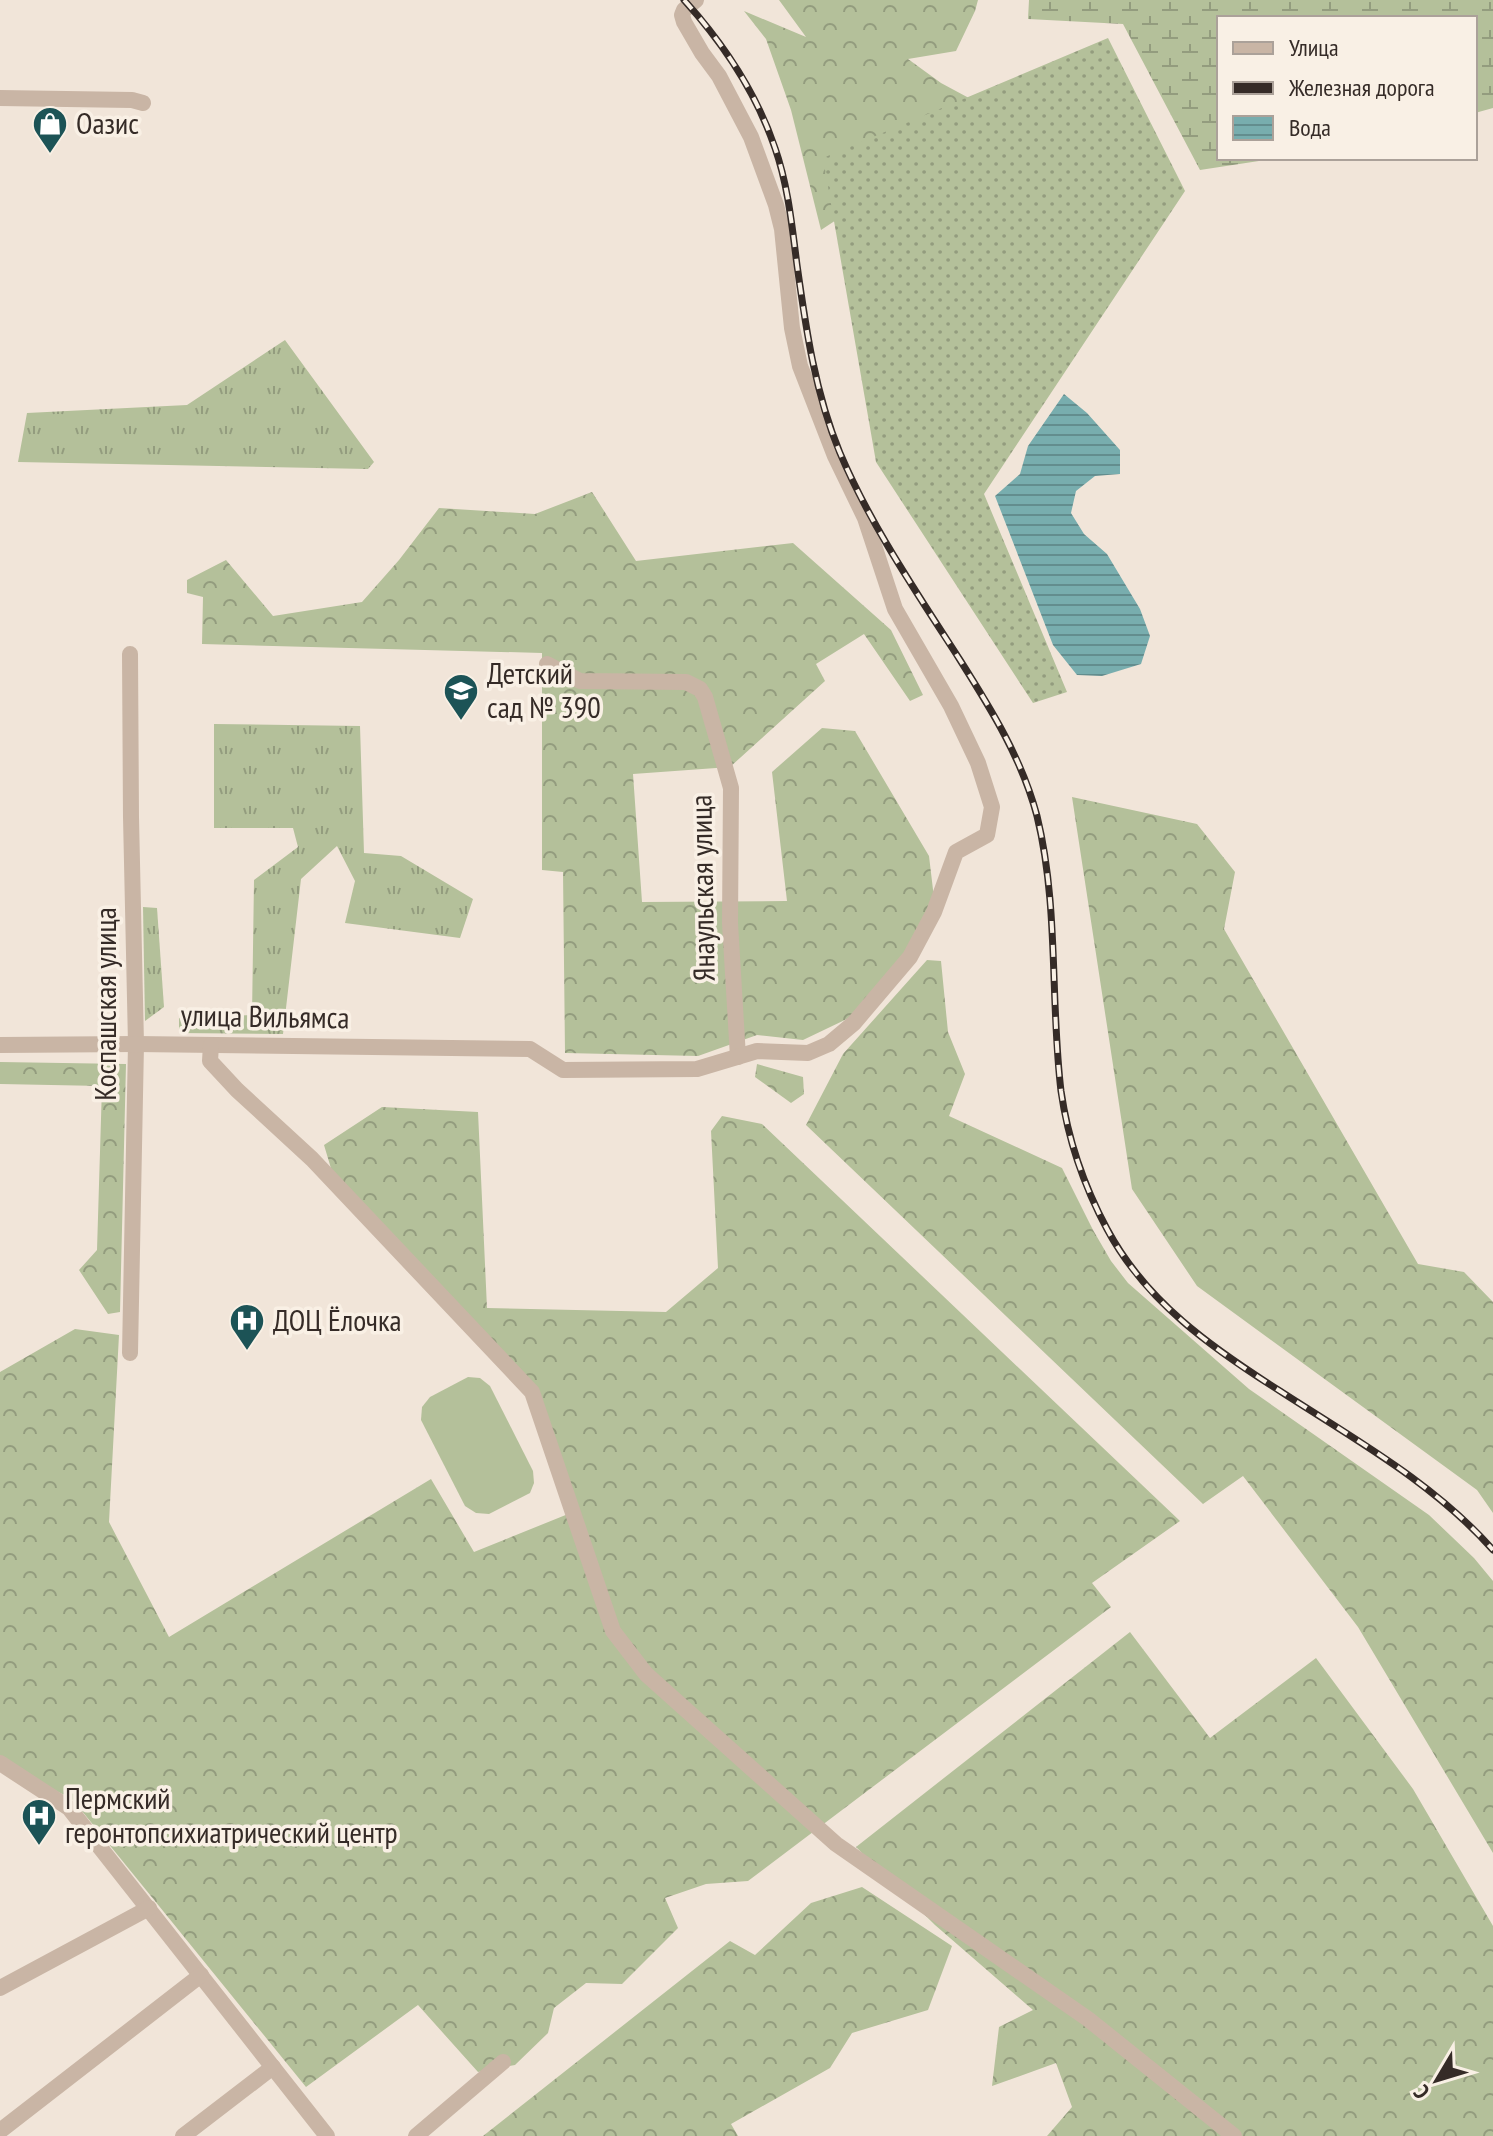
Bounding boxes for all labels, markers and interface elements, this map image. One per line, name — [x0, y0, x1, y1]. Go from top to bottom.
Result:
legend — [1217, 16, 1477, 160]
text: Улица — [1289, 32, 1339, 63]
text: Железная дорога — [1288, 72, 1435, 103]
place label: Оазис — [76, 103, 139, 142]
shop icon: Оазис — [31, 105, 69, 155]
text: Вода — [1289, 112, 1331, 143]
place label: Детский сад № 390 — [487, 653, 601, 726]
school or university icon: Детский сад № 390 — [442, 672, 480, 722]
street label: Янаульская улица — [680, 794, 723, 982]
street label: Коспашская улица — [85, 907, 124, 1101]
street label: улица Вильямса — [180, 995, 350, 1036]
place label: ДОЦ Ёлочка — [273, 1300, 402, 1339]
hospital icon: ДОЦ Ёлочка — [228, 1302, 266, 1352]
place label: Пермский геронтопсихиатрический центр — [65, 1778, 398, 1851]
hospital icon: Пермский геронтопсихиатрический центр — [20, 1797, 58, 1847]
north arrow — [1397, 2040, 1477, 2120]
text: С — [1407, 2080, 1435, 2105]

